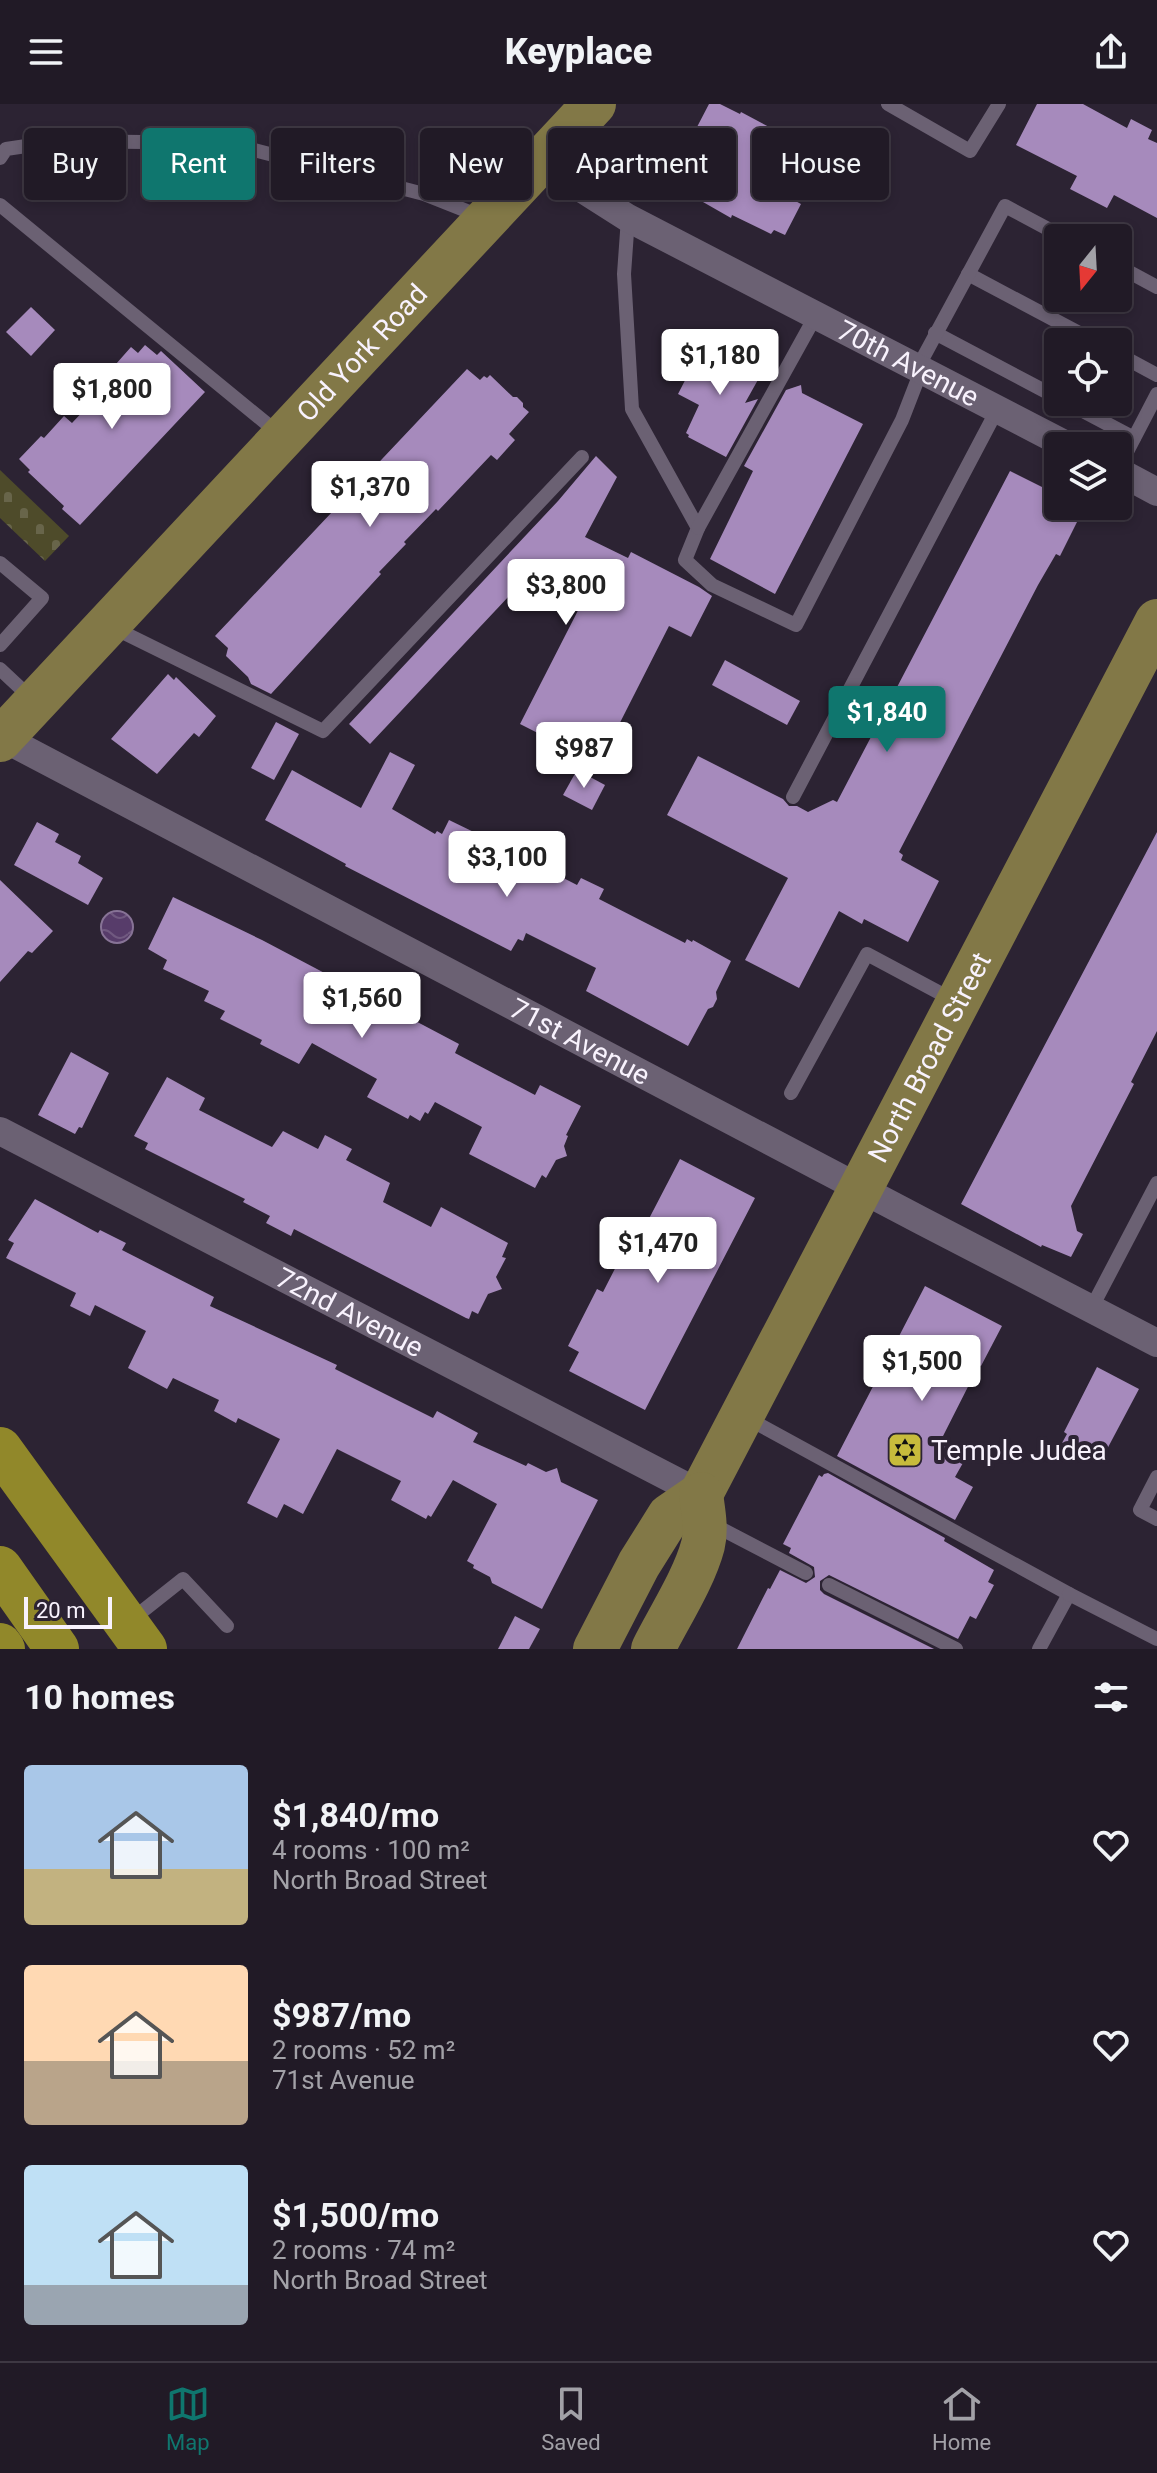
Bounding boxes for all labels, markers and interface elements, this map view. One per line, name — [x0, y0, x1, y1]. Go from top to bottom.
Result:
icon: menu — [24, 30, 68, 74]
icon: share — [1089, 30, 1133, 74]
text: Keyplace — [505, 31, 652, 73]
chip: Buy — [24, 128, 126, 200]
chip: Rent — [142, 128, 255, 200]
chip: Filters — [271, 128, 404, 200]
chip: New — [420, 128, 532, 200]
chip: Apartment — [548, 128, 736, 200]
chip: House — [752, 128, 889, 200]
north arrow — [1044, 224, 1132, 312]
map controls — [1044, 224, 1132, 520]
street label: Old York Road — [290, 277, 434, 428]
street label: 70th Avenue — [832, 313, 985, 413]
button: locate — [1044, 328, 1132, 416]
pin: $1,180 — [655, 329, 785, 397]
text: $1,180 — [680, 340, 760, 370]
pin: $1,800 — [47, 363, 177, 431]
text: $1,800 — [72, 374, 152, 404]
button: layers — [1044, 432, 1132, 520]
pin: $1,370 — [305, 461, 435, 529]
text: $1,370 — [330, 472, 410, 502]
pin: $3,800 — [501, 559, 631, 627]
text: $3,800 — [526, 570, 606, 600]
pin: $1,840 — [822, 686, 952, 754]
text: $1,840 — [847, 697, 927, 727]
pin: $987 — [537, 722, 631, 790]
text: $987 — [554, 733, 614, 763]
pin: $3,100 — [442, 831, 572, 899]
text: $3,100 — [467, 842, 547, 872]
street label: North Broad Street — [861, 947, 998, 1168]
pin: $1,560 — [297, 972, 427, 1040]
text: $1,560 — [322, 983, 402, 1013]
street label: 71st Avenue — [504, 991, 656, 1092]
pin: $1,470 — [593, 1217, 723, 1285]
text: $1,470 — [618, 1228, 698, 1258]
street label: 72nd Avenue — [271, 1260, 429, 1364]
pin: $1,500 — [857, 1335, 987, 1403]
text: $1,500 — [882, 1346, 962, 1376]
synagogue icon: Temple Judea — [886, 1431, 924, 1469]
place label: Temple Judea — [931, 1434, 1107, 1467]
scale bar — [24, 1593, 112, 1629]
text: 20 m — [36, 1598, 85, 1623]
icon: filters — [1089, 1675, 1133, 1719]
text: 10 homes — [24, 1677, 175, 1717]
text: $1,840/mo — [272, 1795, 439, 1835]
icon: home — [88, 1797, 184, 1893]
icon: heart — [1089, 1823, 1133, 1867]
text: 4 rooms · 100 m² — [272, 1835, 470, 1865]
text: North Broad Street — [272, 1865, 488, 1895]
text: $987/mo — [272, 1995, 411, 2035]
icon: home — [88, 1997, 184, 2093]
icon: heart — [1089, 2023, 1133, 2067]
text: 2 rooms · 52 m² — [272, 2035, 455, 2065]
text: 71st Avenue — [272, 2065, 415, 2095]
text: $1,500/mo — [272, 2195, 439, 2235]
icon: home — [88, 2197, 184, 2293]
icon: heart — [1089, 2223, 1133, 2267]
text: 2 rooms · 74 m² — [272, 2235, 455, 2265]
text: North Broad Street — [272, 2265, 488, 2295]
tab: Map — [166, 2382, 210, 2455]
tab: Saved — [541, 2382, 601, 2455]
tab: Home — [932, 2382, 991, 2455]

